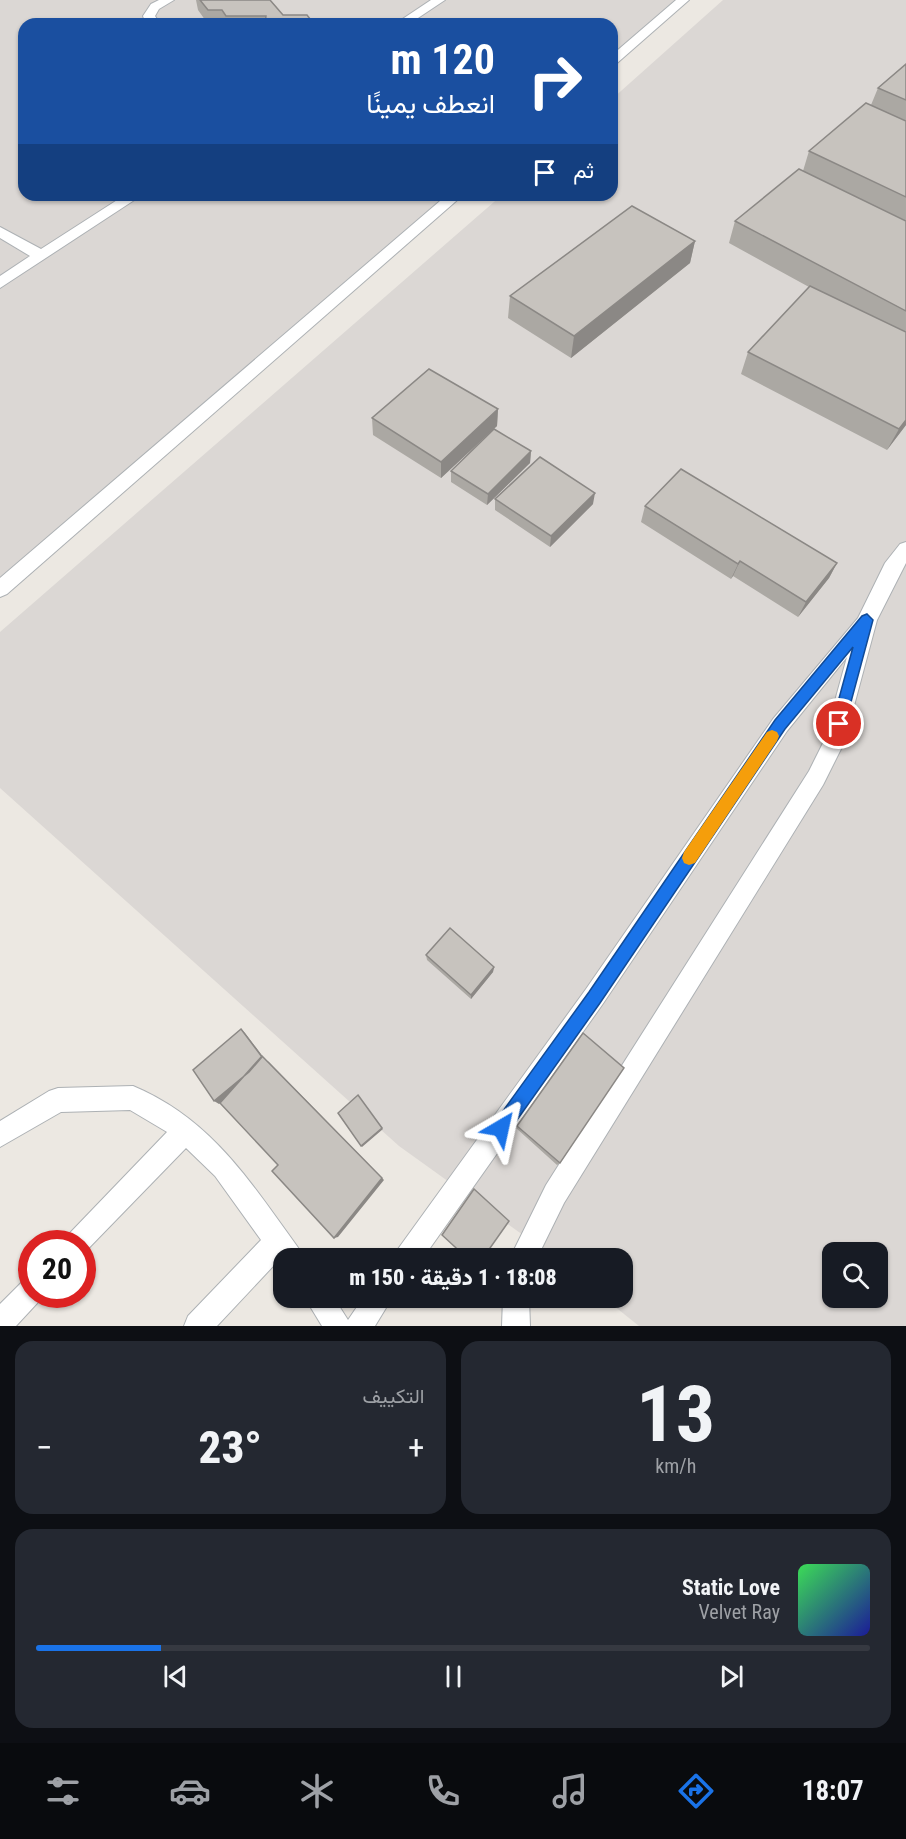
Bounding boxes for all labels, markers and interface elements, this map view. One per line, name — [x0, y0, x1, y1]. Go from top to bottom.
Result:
text: 120 m — [390, 35, 495, 84]
icon: right — [516, 42, 594, 120]
text: انعطف يمينًا — [366, 88, 495, 120]
icon: arrive — [528, 156, 561, 189]
text: ثم — [573, 158, 594, 183]
pin — [813, 698, 864, 749]
icon: arrive — [822, 707, 855, 740]
position arrow — [469, 1096, 533, 1160]
speed limit sign: 20 — [18, 1230, 96, 1308]
map controls — [822, 1242, 888, 1308]
button: search — [822, 1242, 888, 1308]
text: 18:08 · 1 دقيقة · 150 m — [349, 1265, 557, 1290]
text: 13 — [636, 1369, 715, 1460]
text: التكييف — [362, 1384, 425, 1408]
text: 23° — [199, 1421, 262, 1474]
text: − — [36, 1428, 53, 1467]
text: + — [408, 1428, 425, 1467]
text: km/h — [655, 1454, 696, 1478]
text: Static Love — [682, 1575, 780, 1600]
text: Velvet Ray — [699, 1600, 780, 1624]
icon: previous — [159, 1660, 192, 1693]
icon: pause — [437, 1660, 470, 1693]
icon: next — [715, 1660, 748, 1693]
icon: filters — [42, 1770, 84, 1812]
icon: car — [169, 1770, 211, 1812]
icon: climate — [296, 1770, 338, 1812]
icon: phone — [422, 1770, 464, 1812]
icon: music — [549, 1770, 591, 1812]
icon: directions — [675, 1770, 717, 1812]
text: 18:07 — [802, 1775, 864, 1807]

